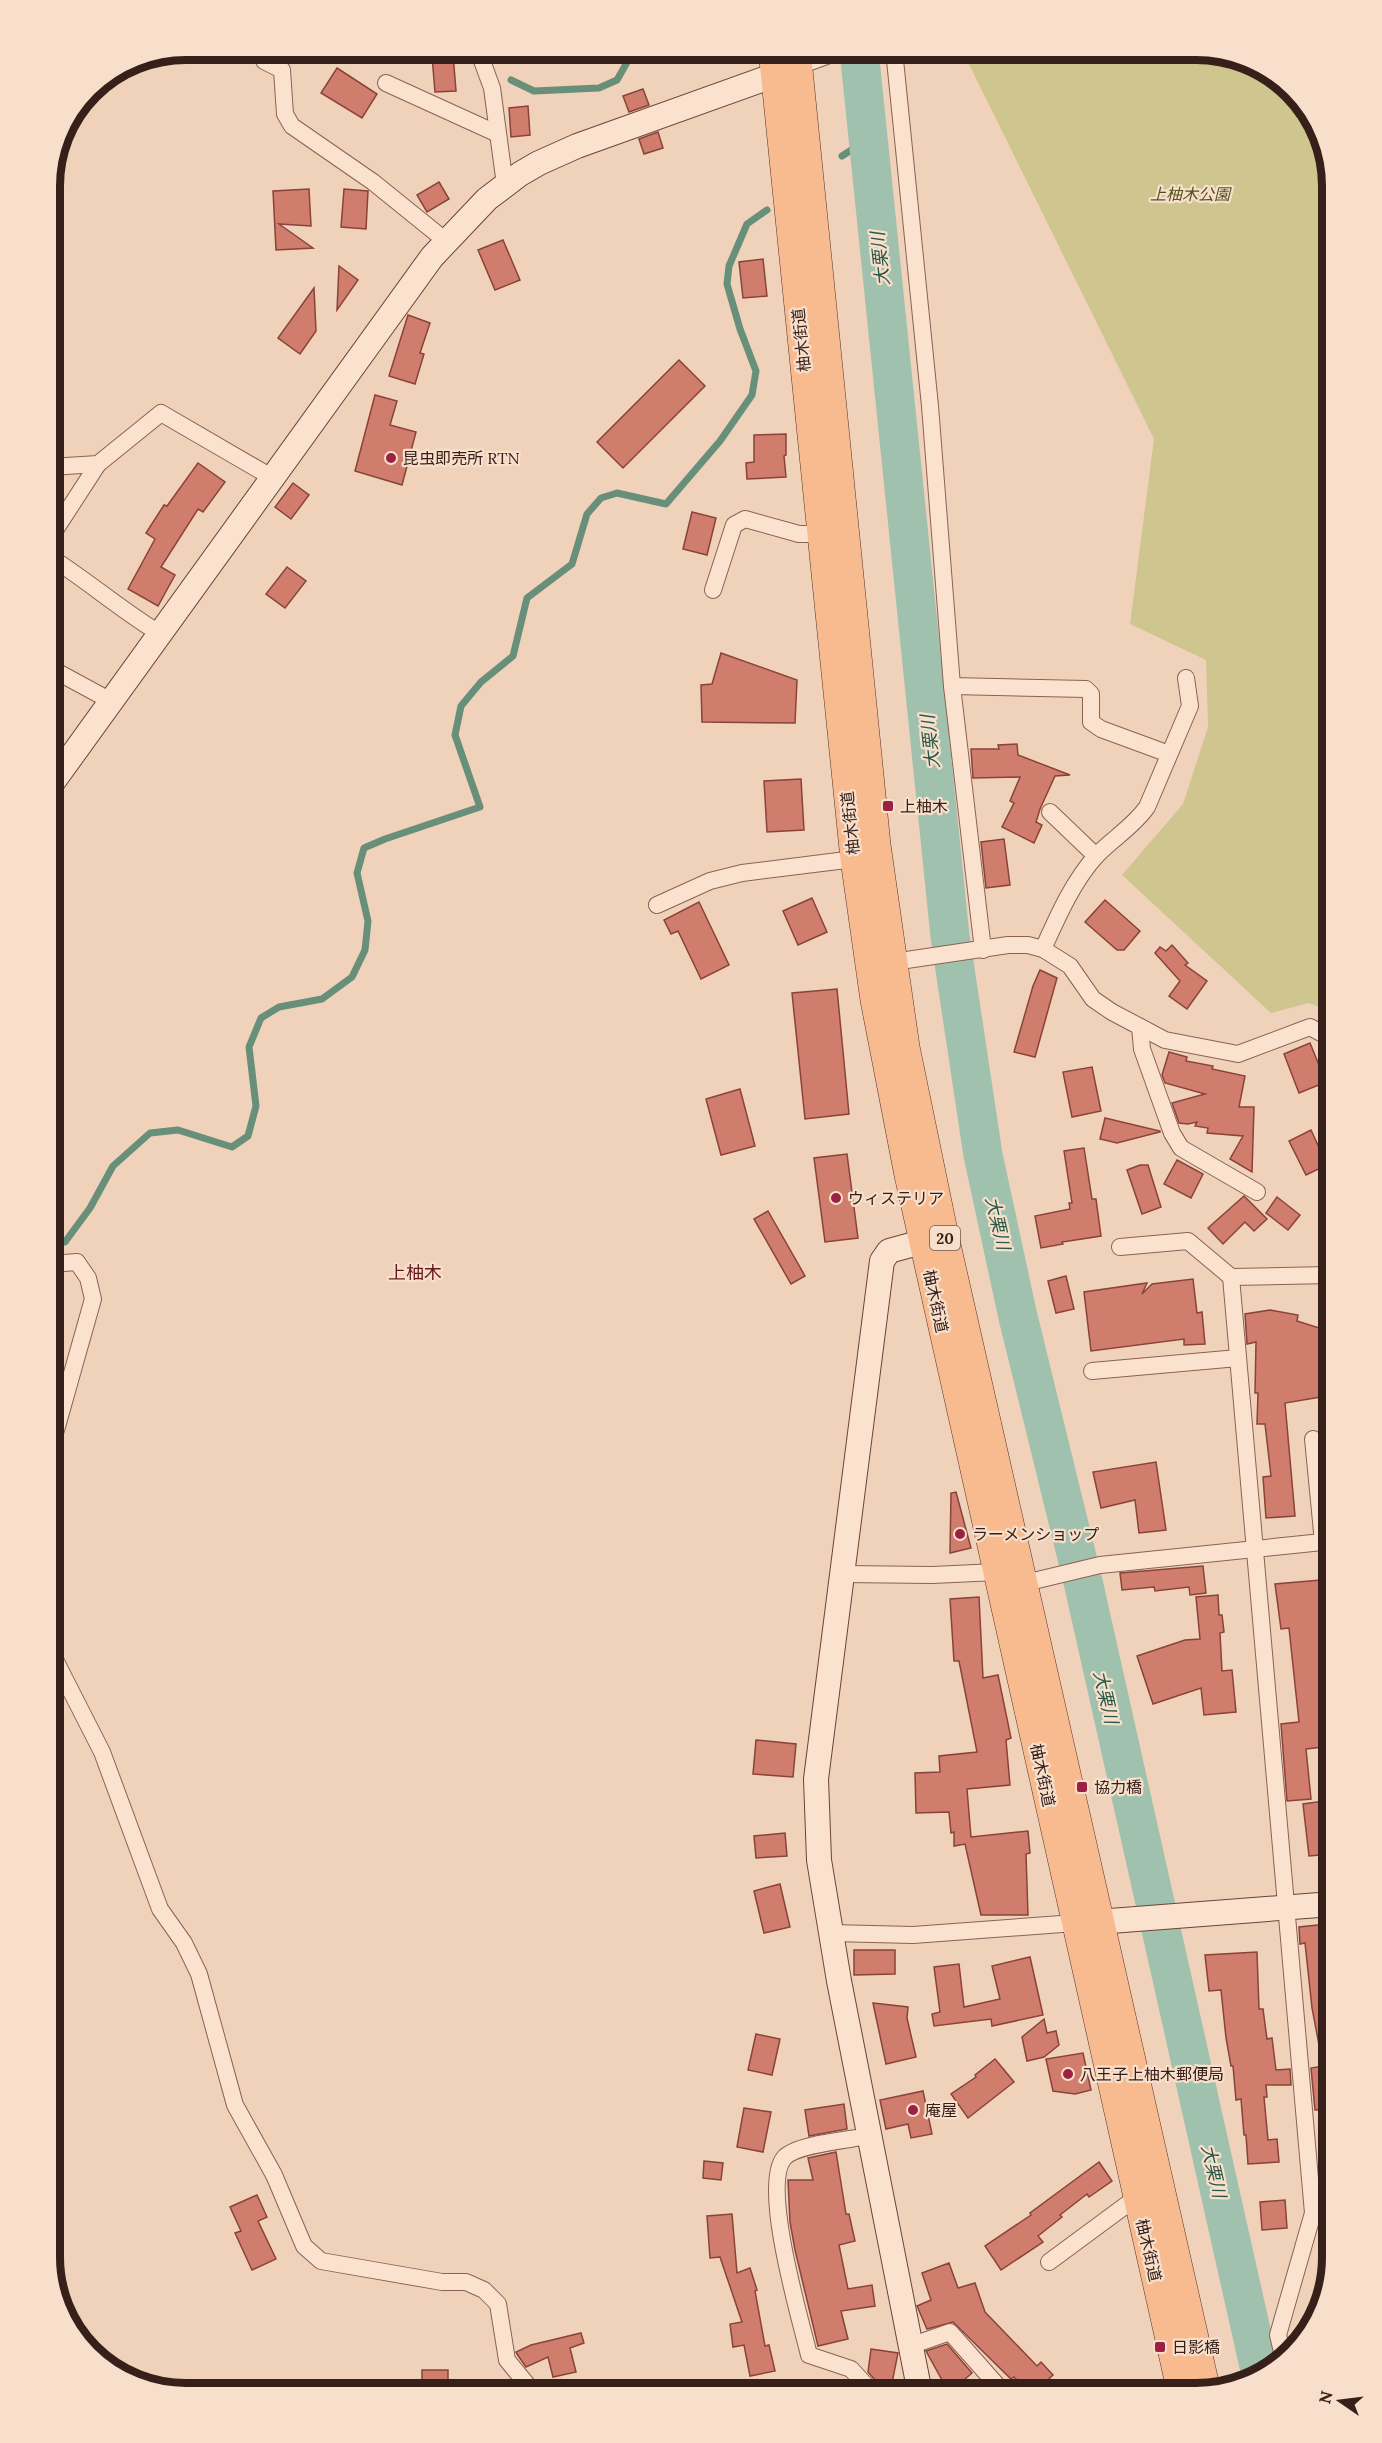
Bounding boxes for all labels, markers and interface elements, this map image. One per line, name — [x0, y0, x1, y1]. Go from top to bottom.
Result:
park label: 上柚木公園 — [1150, 184, 1232, 204]
water label: 大栗川 — [866, 229, 894, 287]
street label: 柚木街道 — [788, 307, 814, 373]
place label: 昆虫即売所 RTN — [403, 448, 520, 468]
marker: 昆虫即売所 RTN — [384, 451, 398, 465]
water label: 大栗川 — [916, 712, 944, 770]
street label: 柚木街道 — [837, 790, 863, 856]
place label: 上柚木 — [900, 796, 948, 816]
marker: 上柚木 — [881, 799, 895, 813]
place label: ウィステリア — [848, 1188, 944, 1208]
marker: ウィステリア — [829, 1191, 843, 1205]
water label: 大栗川 — [981, 1194, 1016, 1254]
road number: 20 — [930, 1226, 960, 1250]
district label: 上柚木 — [388, 1261, 442, 1284]
street label: 柚木街道 — [920, 1268, 952, 1334]
place label: ラーメンショップ — [972, 1524, 1099, 1544]
marker: ラーメンショップ — [953, 1527, 967, 1541]
water label: 大栗川 — [1089, 1668, 1124, 1728]
street label: 柚木街道 — [1027, 1742, 1059, 1808]
place label: 協力橋 — [1094, 1777, 1142, 1797]
marker: 協力橋 — [1075, 1780, 1089, 1794]
place label: 八王子上柚木郵便局 — [1080, 2064, 1224, 2084]
marker: 八王子上柚木郵便局 — [1061, 2067, 1075, 2081]
place label: 庵屋 — [925, 2100, 957, 2120]
marker: 庵屋 — [906, 2103, 920, 2117]
water label: 大栗川 — [1197, 2142, 1232, 2202]
street label: 柚木街道 — [1132, 2217, 1166, 2283]
place label: 日影橋 — [1172, 2337, 1220, 2357]
marker: 日影橋 — [1153, 2340, 1167, 2354]
north arrow — [1310, 2371, 1370, 2431]
text: N — [1314, 2389, 1337, 2406]

